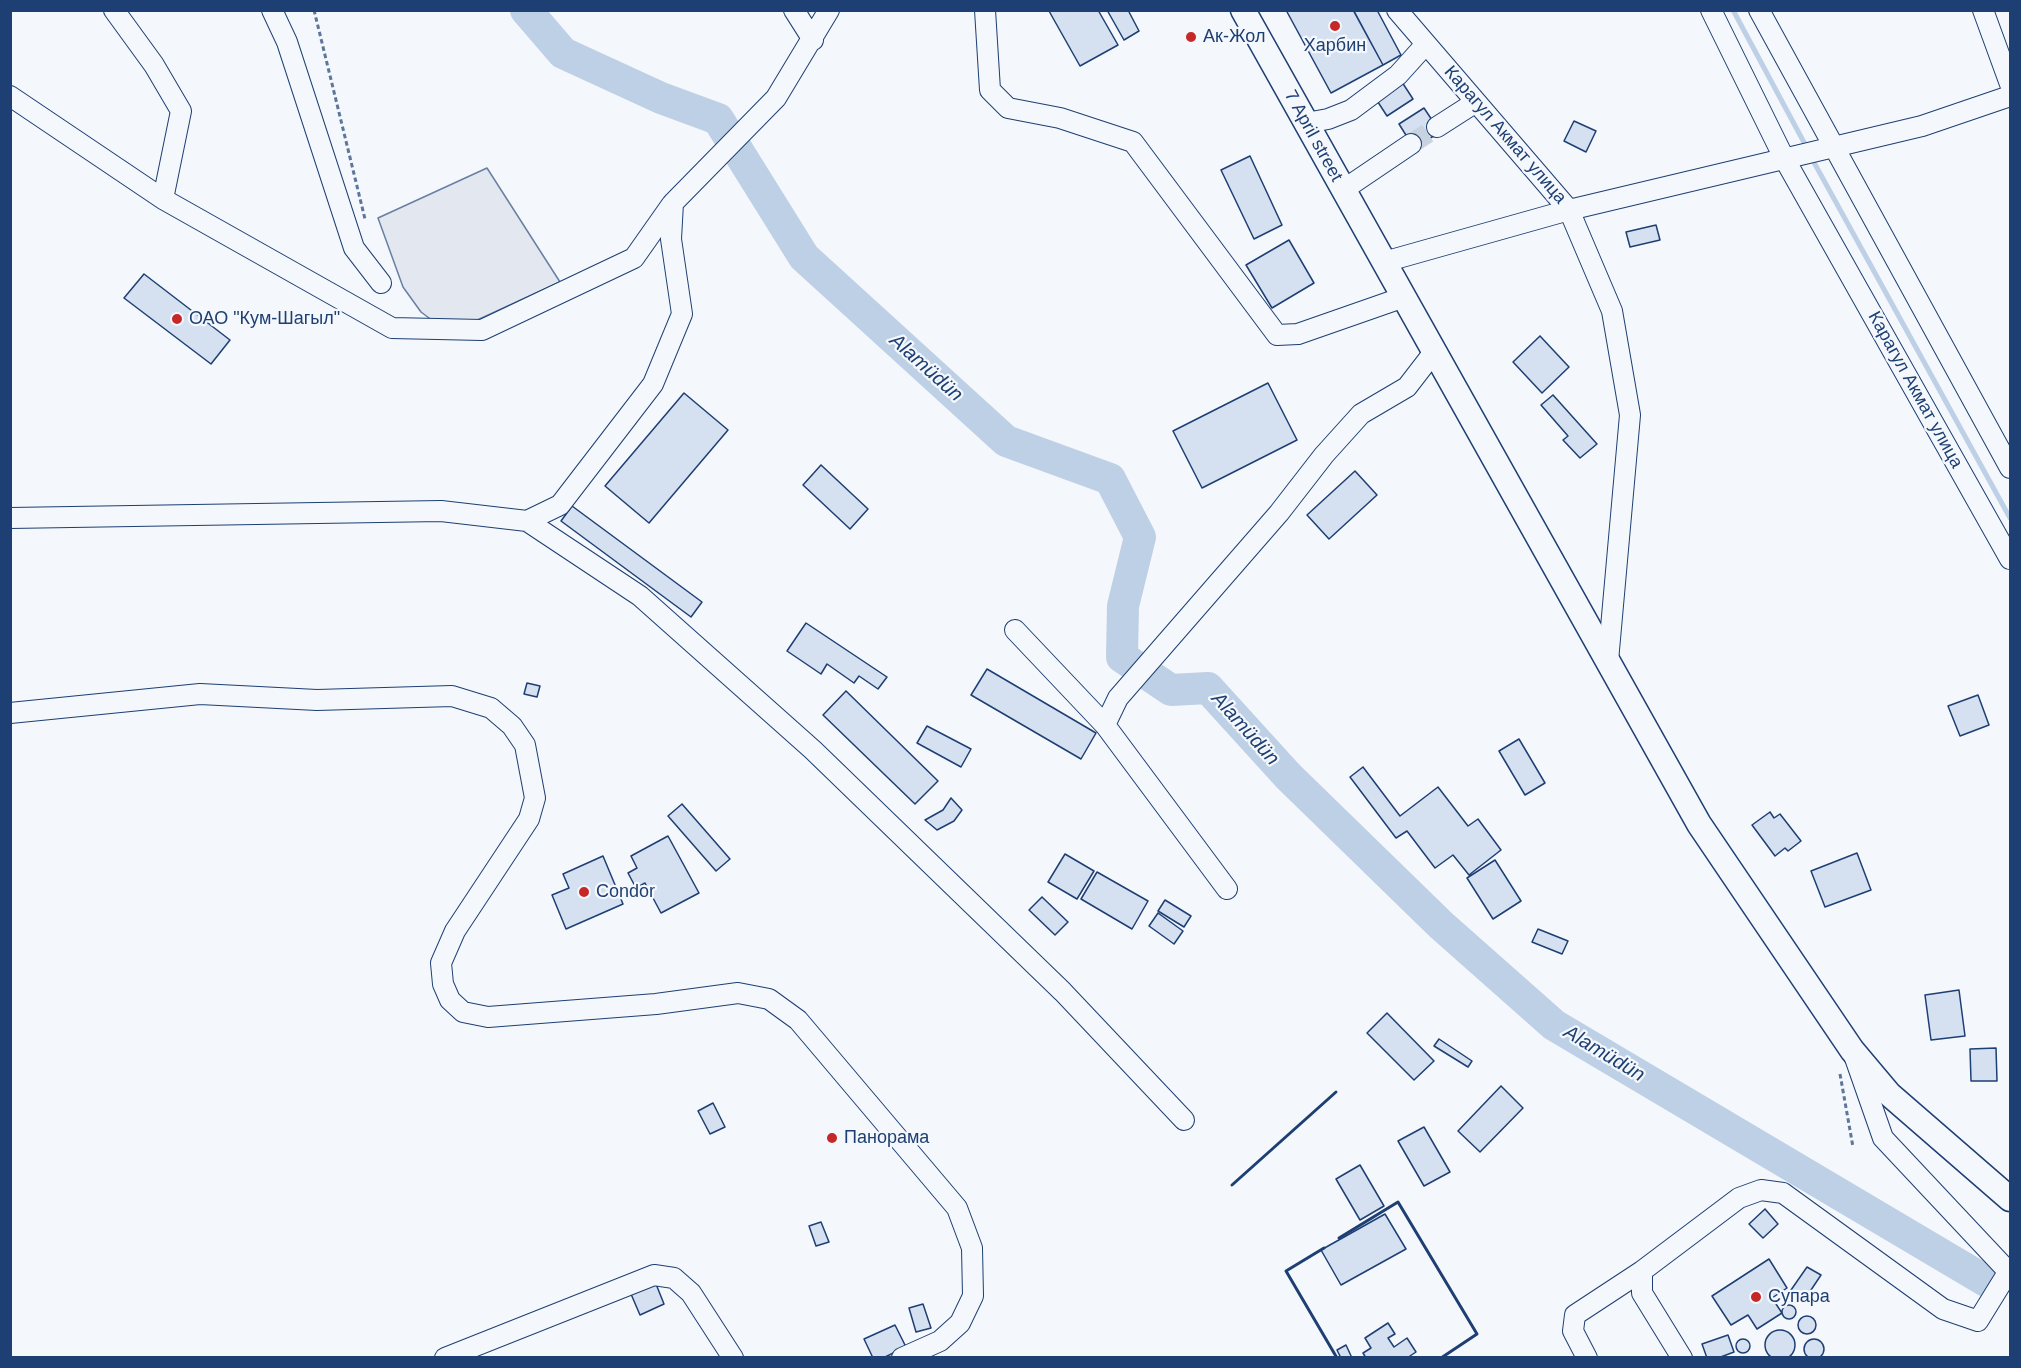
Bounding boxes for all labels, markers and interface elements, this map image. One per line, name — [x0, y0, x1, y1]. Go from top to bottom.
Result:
marker: Харбин — [1328, 19, 1342, 33]
place label: Ак-Жол — [1203, 26, 1265, 48]
marker: Ак-Жол — [1184, 30, 1198, 44]
place label: Харбин — [1304, 35, 1366, 57]
street label: Карагул Акмат улица — [1439, 62, 1571, 208]
street label: 7 April street — [1279, 87, 1347, 185]
place label: ОАО "Кум-Шагыл" — [189, 308, 340, 330]
street label: Карагул Акмат улица — [1863, 308, 1967, 472]
marker: ОАО "Кум-Шагыл" — [170, 312, 184, 326]
water label: Alamüdün — [885, 329, 967, 407]
water label: Alamüdün — [1206, 688, 1284, 770]
place label: Condor — [596, 881, 655, 903]
marker: Condor — [577, 885, 591, 899]
water label: Alamüdün — [1559, 1021, 1649, 1087]
place label: Панорама — [844, 1127, 929, 1149]
marker: Панорама — [825, 1131, 839, 1145]
place label: Супара — [1768, 1286, 1830, 1308]
marker: Супара — [1749, 1290, 1763, 1304]

